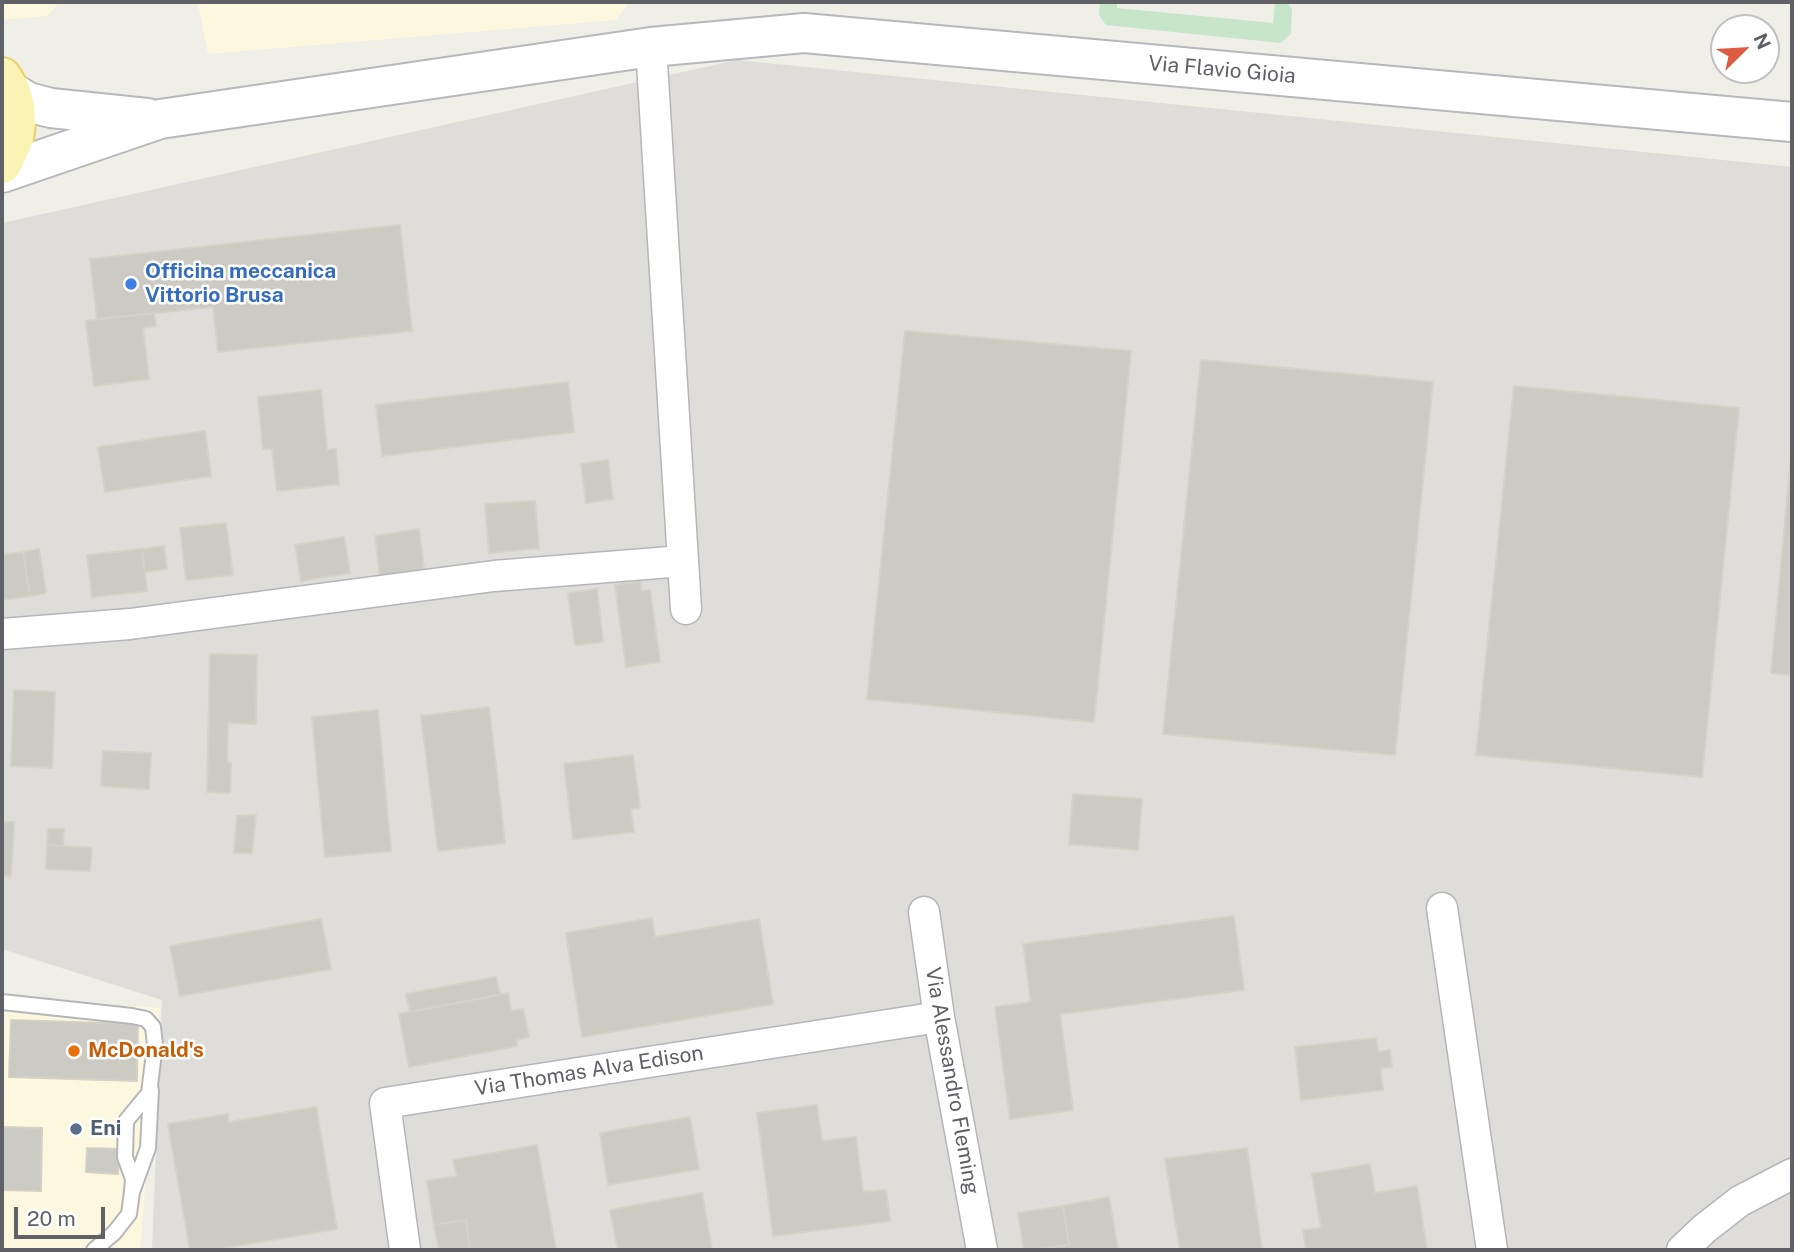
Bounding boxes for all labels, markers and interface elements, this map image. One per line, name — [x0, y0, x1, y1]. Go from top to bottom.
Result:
north arrow — [1710, 14, 1780, 84]
text: N — [1749, 30, 1775, 53]
street label: Via Flavio Gioia — [1147, 51, 1297, 89]
place label: Officina meccanica Vittorio Brusa — [145, 259, 336, 309]
marker: Officina meccanica Vittorio Brusa — [123, 276, 139, 292]
street label: Via Alessandro Fleming — [920, 965, 984, 1197]
place label: McDonald's — [88, 1038, 204, 1064]
street label: Via Thomas Alva Edison — [473, 1040, 705, 1102]
marker: McDonald's — [66, 1043, 82, 1059]
place label: Eni — [90, 1116, 121, 1142]
marker: Eni — [68, 1121, 84, 1137]
scale bar — [18, 1192, 108, 1236]
text: 20 m — [27, 1206, 76, 1231]

